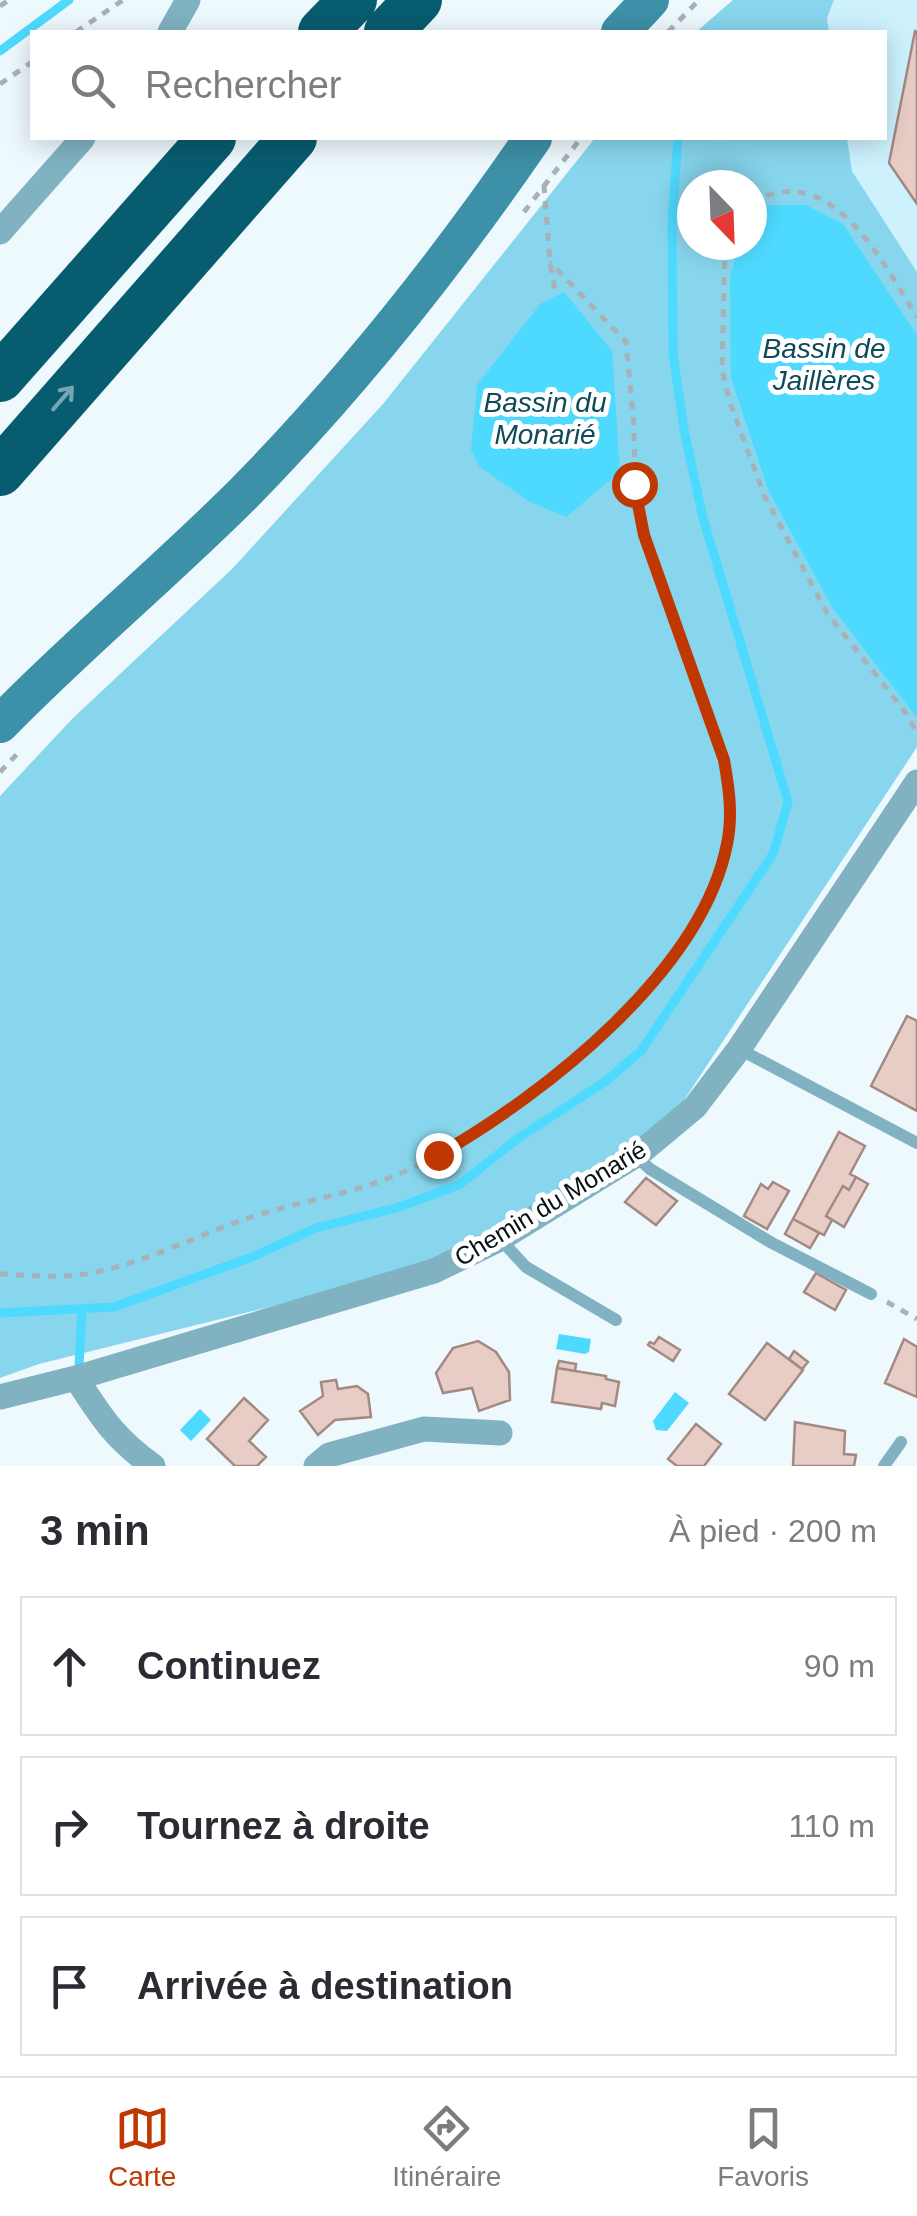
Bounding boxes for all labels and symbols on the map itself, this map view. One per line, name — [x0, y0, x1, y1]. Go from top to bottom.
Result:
north arrow — [677, 170, 767, 260]
water label: Bassin de Jaillères — [763, 333, 885, 396]
one-way arrow — [52, 386, 75, 411]
water label: Bassin du Monarié — [484, 387, 607, 450]
route start — [612, 462, 658, 508]
route end — [416, 1133, 462, 1179]
street label: Chemin du Monarié — [449, 1135, 651, 1271]

